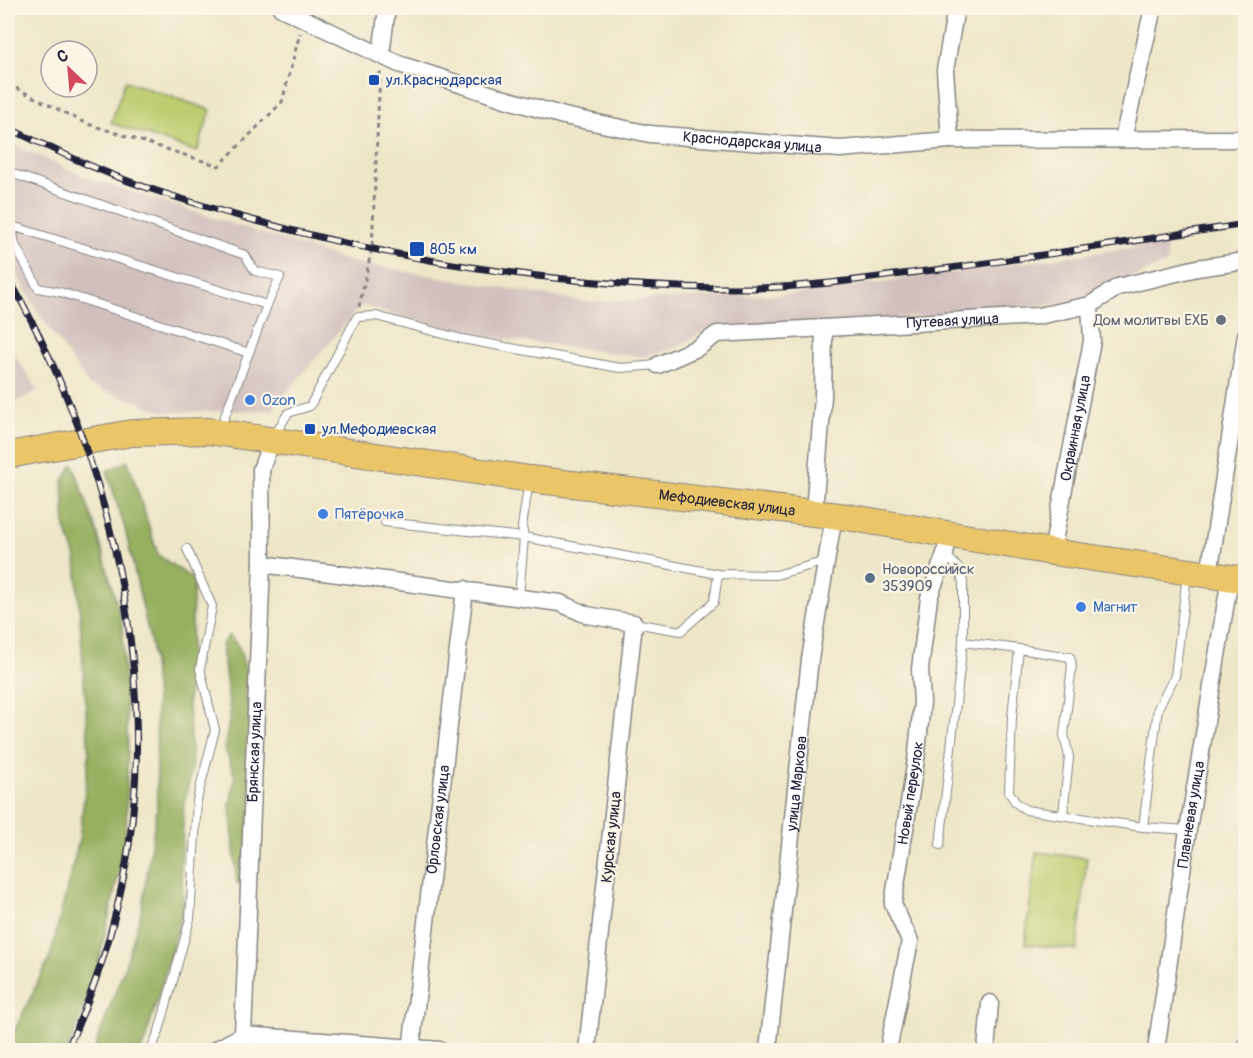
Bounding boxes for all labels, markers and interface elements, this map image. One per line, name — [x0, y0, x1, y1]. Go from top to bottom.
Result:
north arrow — [39, 39, 99, 99]
text: С — [54, 45, 72, 68]
place label: ул.Краснодарская — [385, 71, 502, 90]
marker: ул.Краснодарская — [367, 73, 381, 87]
street label: Краснодарская улица — [682, 128, 822, 158]
marker: 805 км — [408, 240, 426, 258]
place label: 805 км — [430, 240, 477, 259]
street label: Путевая улица — [906, 309, 999, 333]
place label: Дом молитвы ЕХБ — [1093, 311, 1209, 330]
marker: Дом молитвы ЕХБ — [1214, 313, 1228, 327]
street label: Окраинная улица — [1057, 374, 1095, 483]
place label: Ozon — [262, 391, 296, 410]
marker: Ozon — [243, 393, 257, 407]
place label: ул.Мефодиевская — [321, 420, 436, 439]
marker: ул.Мефодиевская — [303, 422, 317, 436]
street label: Мефодиевская улица — [658, 486, 796, 521]
place label: Пятёрочка — [335, 505, 404, 524]
marker: Пятёрочка — [316, 507, 330, 521]
place label: Новороссийск 353909 — [882, 560, 975, 596]
marker: Новороссийск 353909 — [863, 571, 877, 585]
place label: Магнит — [1093, 598, 1138, 617]
marker: Магнит — [1074, 600, 1088, 614]
street label: Брянская улица — [243, 701, 266, 803]
street label: улица Маркова — [782, 735, 812, 833]
street label: Новый переулок — [893, 740, 928, 847]
street label: Плавневая улица — [1174, 760, 1209, 869]
street label: Орловская улица — [423, 764, 454, 875]
street label: Курская улица — [597, 790, 626, 884]

